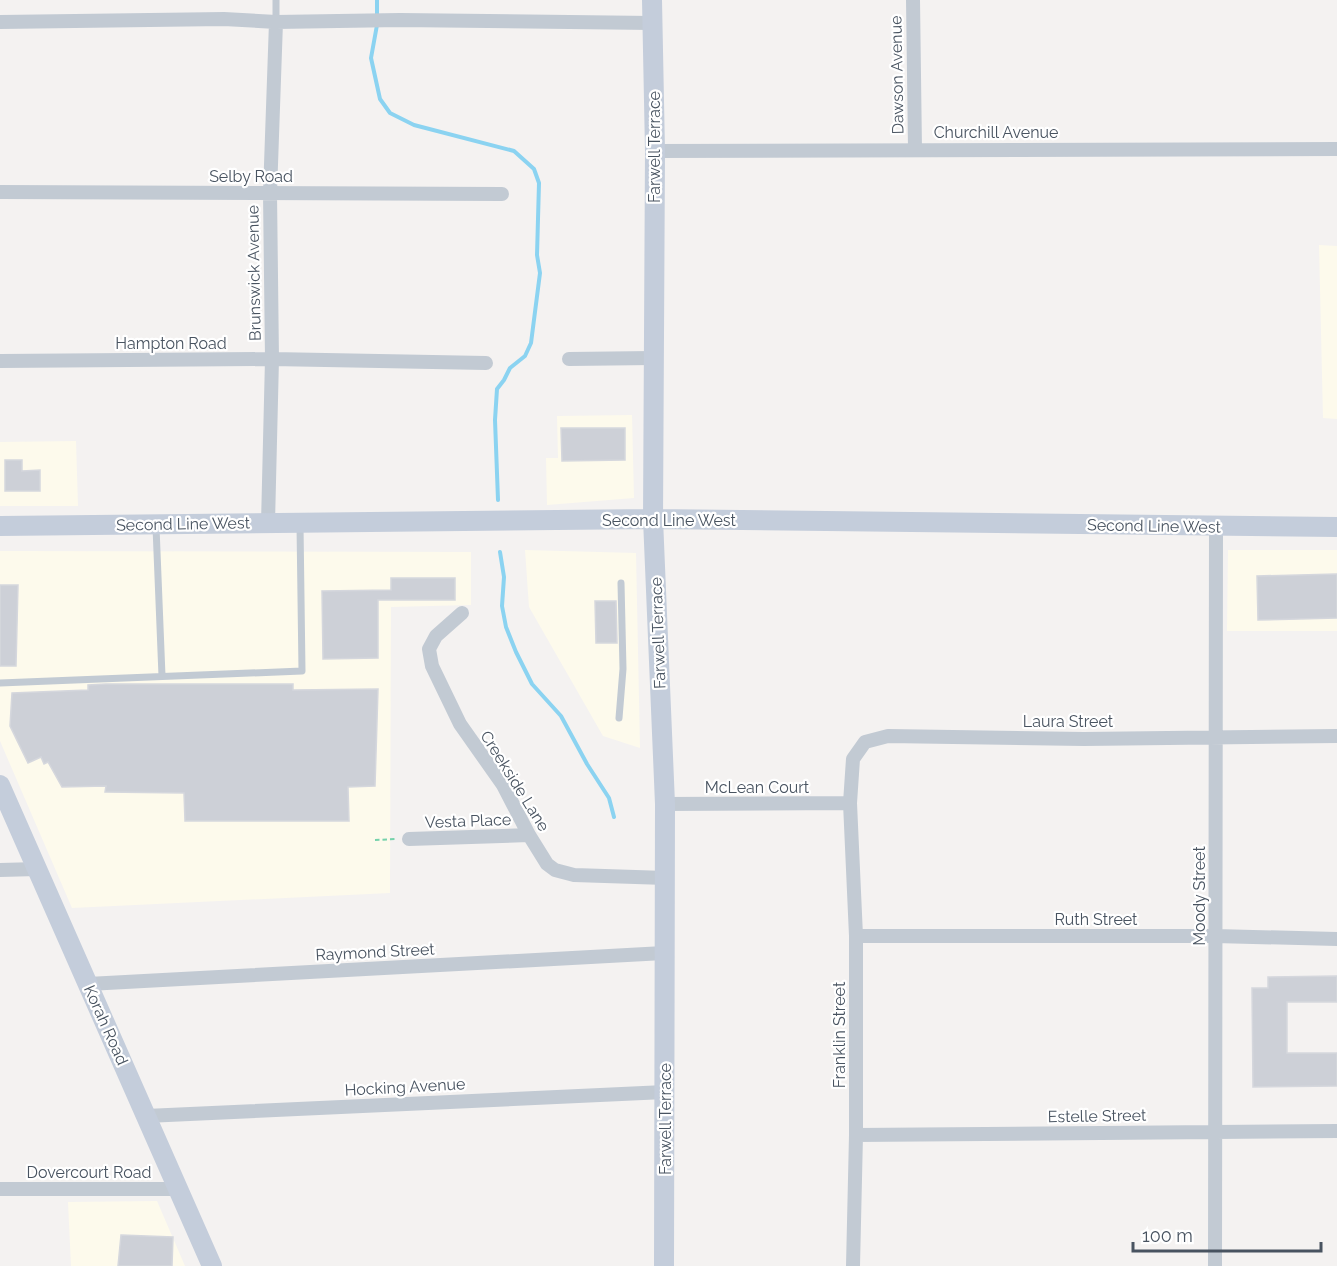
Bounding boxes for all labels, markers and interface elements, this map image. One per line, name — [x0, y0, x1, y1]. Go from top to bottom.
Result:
street label: Dawson Avenue — [886, 15, 908, 135]
street label: Farwell Terrace — [645, 91, 664, 203]
street label: Churchill Avenue — [934, 123, 1058, 142]
street label: Selby Road — [209, 167, 293, 186]
street label: Brunswick Avenue — [243, 205, 265, 341]
street label: Hampton Road — [115, 334, 227, 353]
street label: Second Line West — [602, 511, 737, 530]
street label: Second Line West — [116, 513, 251, 535]
street label: Second Line West — [1087, 515, 1222, 537]
street label: Farwell Terrace — [647, 577, 669, 689]
street label: Laura Street — [1023, 712, 1114, 731]
street label: Creekside Lane — [476, 727, 554, 835]
street label: McLean Court — [705, 778, 810, 797]
street label: Vesta Place — [425, 810, 511, 832]
street label: Moody Street — [1190, 846, 1209, 946]
street label: Ruth Street — [1055, 910, 1138, 929]
street label: Raymond Street — [315, 939, 436, 965]
street label: Franklin Street — [830, 981, 849, 1088]
street label: Korah Road — [80, 982, 132, 1068]
street label: Farwell Terrace — [656, 1063, 675, 1175]
street label: Hocking Avenue — [344, 1074, 466, 1100]
street label: Estelle Street — [1048, 1106, 1147, 1126]
street label: Dovercourt Road — [27, 1163, 151, 1182]
scale bar — [1133, 1215, 1320, 1253]
text: 100 m — [1142, 1225, 1193, 1246]

